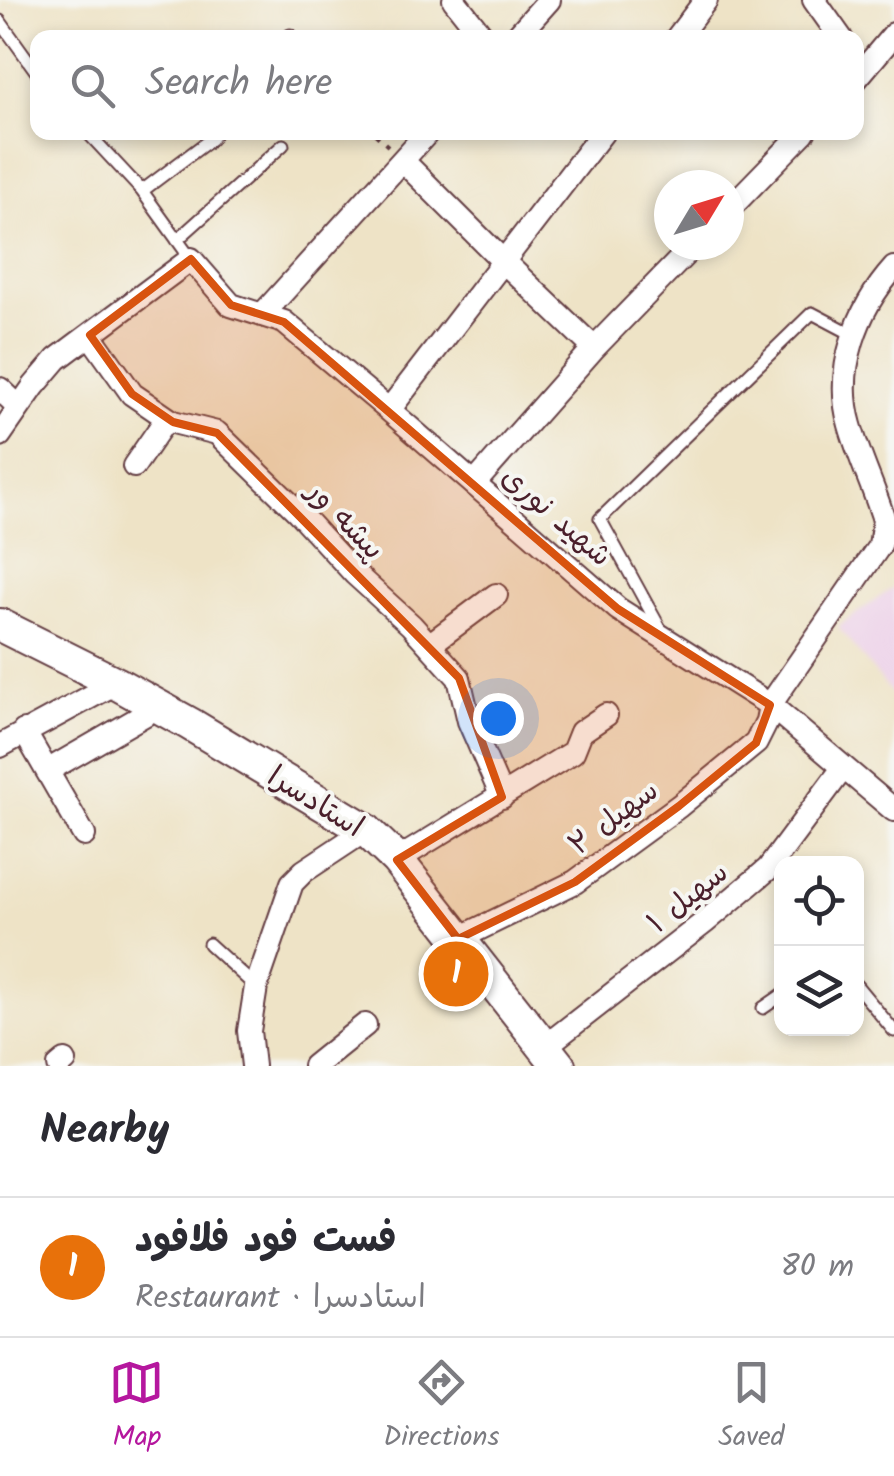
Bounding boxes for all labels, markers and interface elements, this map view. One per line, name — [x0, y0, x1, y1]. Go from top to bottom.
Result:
search box — [30, 30, 864, 140]
text: Search here — [145, 55, 332, 115]
icon: search — [65, 58, 120, 113]
north arrow — [654, 170, 744, 260]
street label: شهید نوری — [489, 455, 622, 580]
street label: پیشه ور — [292, 468, 395, 572]
your location — [473, 693, 524, 744]
street label: استادسرا — [257, 754, 373, 851]
street label: سهیل ۲ — [559, 768, 670, 869]
street label: سهیل ۱ — [637, 850, 740, 947]
map controls — [774, 856, 864, 1036]
button: locate — [774, 856, 864, 946]
pin: 1 — [424, 936, 488, 1012]
button: layers — [774, 946, 864, 1036]
text: Nearby — [40, 1098, 169, 1165]
text: فست فود فلافود — [135, 1211, 397, 1271]
text: 1 — [68, 1242, 77, 1293]
text: 80 m — [780, 1242, 854, 1293]
text: Restaurant · استادسرا — [135, 1273, 426, 1324]
tab: Map — [109, 1355, 164, 1460]
tab: Directions — [383, 1355, 499, 1460]
tab: Saved — [718, 1355, 785, 1460]

